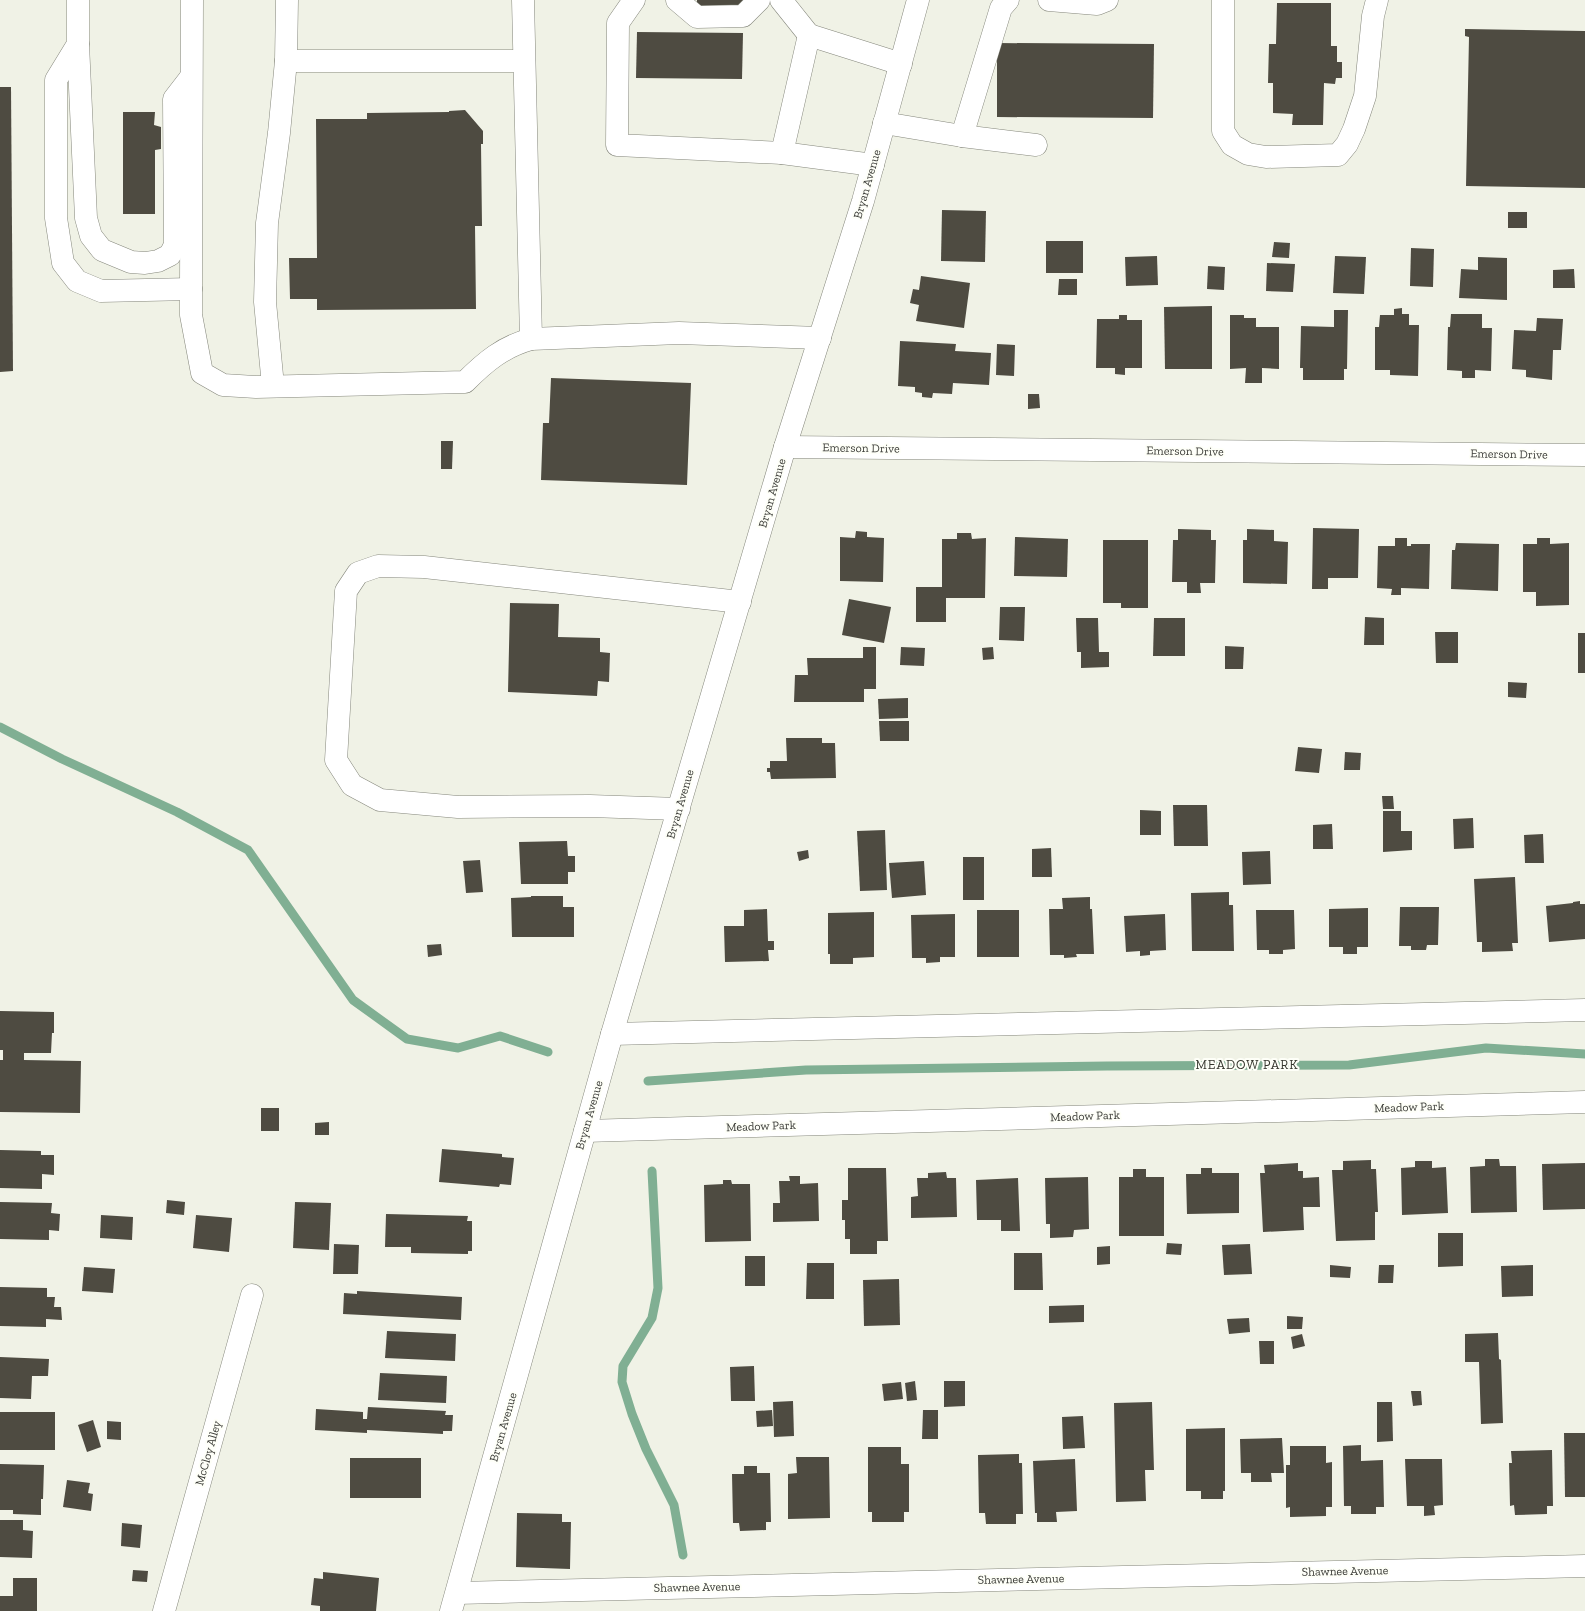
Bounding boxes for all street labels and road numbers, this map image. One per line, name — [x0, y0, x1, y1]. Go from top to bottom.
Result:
street label: Bryan Avenue — [850, 147, 884, 220]
street label: Emerson Drive — [822, 440, 900, 456]
street label: Emerson Drive — [1146, 443, 1224, 459]
street label: Emerson Drive — [1470, 446, 1548, 462]
street label: Bryan Avenue — [755, 456, 789, 529]
street label: Bryan Avenue — [663, 767, 697, 840]
street label: Bryan Avenue — [572, 1078, 606, 1151]
street label: Meadow Park — [1374, 1099, 1445, 1115]
street label: Meadow Park — [1050, 1108, 1121, 1124]
street label: Meadow Park — [726, 1118, 797, 1134]
street label: Bryan Avenue — [486, 1390, 520, 1463]
street label: McCloy Alley — [192, 1418, 224, 1487]
street label: Shawnee Avenue — [1302, 1563, 1389, 1579]
street label: Shawnee Avenue — [978, 1571, 1065, 1587]
street label: Shawnee Avenue — [654, 1579, 741, 1595]

